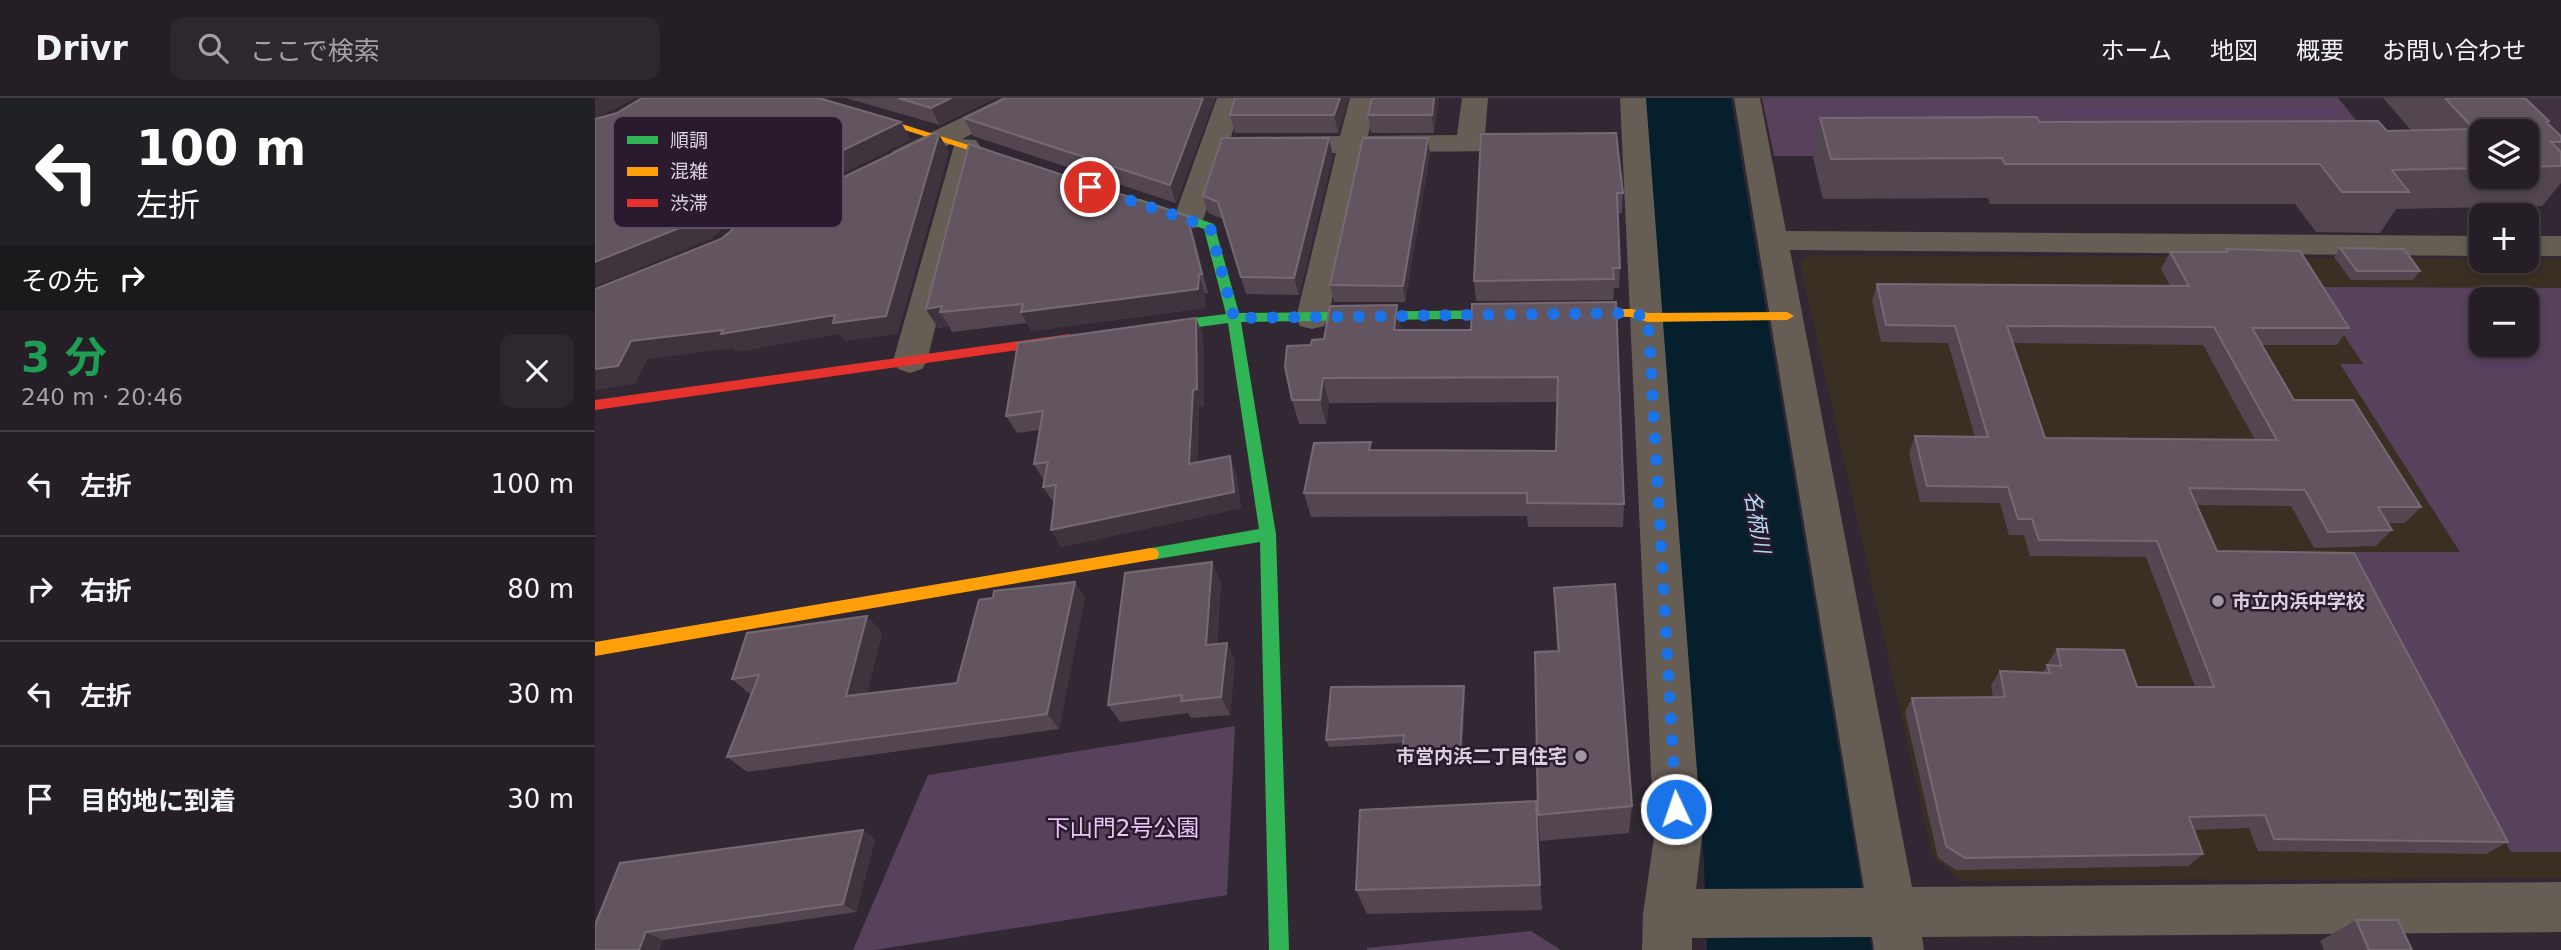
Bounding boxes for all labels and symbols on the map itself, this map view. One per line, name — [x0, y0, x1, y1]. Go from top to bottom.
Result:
legend — [613, 116, 843, 228]
text: 順調 — [670, 129, 708, 151]
pin — [1060, 157, 1120, 217]
text: 混雑 — [670, 160, 708, 182]
text: 渋滞 — [670, 192, 708, 214]
water label: 名柄川 — [1740, 489, 1775, 557]
place label: 市立内浜中学校 — [2232, 590, 2365, 612]
marker: 市立内浜中学校 — [2210, 593, 2226, 609]
place label: 市営内浜二丁目住宅 — [1396, 745, 1567, 767]
marker: 市営内浜二丁目住宅 — [1573, 748, 1589, 764]
position arrow — [1639, 772, 1713, 846]
park label: 下山門2号公園 — [1047, 815, 1199, 841]

